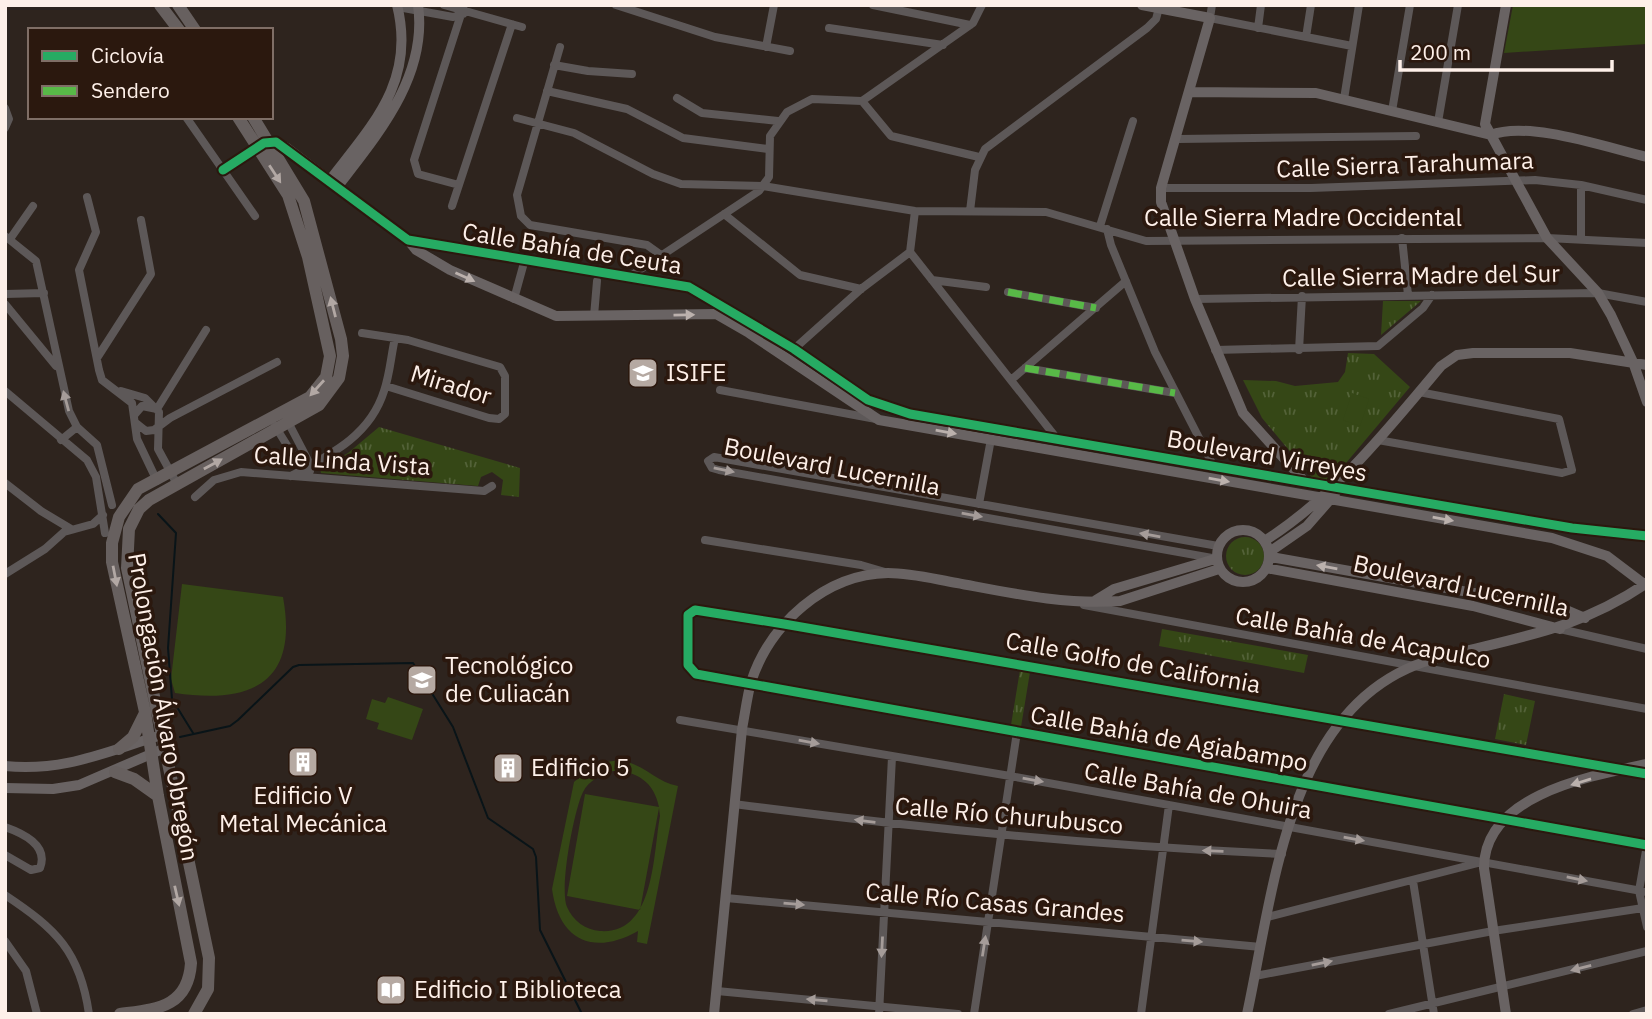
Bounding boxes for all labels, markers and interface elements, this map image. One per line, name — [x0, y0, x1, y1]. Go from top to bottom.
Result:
legend — [28, 28, 273, 119]
scale bar — [1400, 28, 1612, 72]
text: 200 m — [1410, 38, 1471, 66]
text: Ciclovía — [91, 41, 164, 69]
text: Sendero — [91, 76, 170, 104]
street label: Calle Sierra Tarahumara — [1276, 144, 1534, 184]
one-way arrow — [268, 165, 281, 184]
street label: Calle Sierra Madre Occidental — [1144, 201, 1462, 233]
street label: Calle Bahía de Ceuta — [460, 215, 684, 281]
street label: Calle Sierra Madre del Sur — [1282, 257, 1560, 293]
one-way arrow — [454, 272, 475, 283]
one-way arrow — [327, 296, 338, 318]
one-way arrow — [673, 309, 695, 321]
school or university icon: ISIFE — [626, 356, 660, 390]
place label: ISIFE — [666, 356, 727, 388]
street label: Mirador — [407, 357, 496, 412]
one-way arrow — [309, 379, 325, 397]
one-way arrow — [61, 390, 71, 411]
street label: Boulevard Virreyes — [1165, 422, 1370, 488]
one-way arrow — [935, 427, 957, 438]
street label: Boulevard Lucernilla — [721, 429, 943, 503]
street label: Calle Linda Vista — [253, 438, 432, 482]
one-way arrow — [204, 458, 223, 470]
one-way arrow — [714, 465, 736, 476]
one-way arrow — [1208, 475, 1230, 486]
one-way arrow — [961, 510, 983, 521]
one-way arrow — [1432, 514, 1454, 525]
one-way arrow — [1139, 529, 1161, 540]
street label: Boulevard Lucernilla — [1350, 547, 1572, 624]
street label: Prolongación Álvaro Obregón — [121, 550, 207, 863]
one-way arrow — [1316, 561, 1338, 572]
one-way arrow — [110, 565, 121, 587]
street label: Calle Bahía de Acapulco — [1233, 599, 1493, 675]
street label: Calle Golfo de California — [1003, 624, 1263, 700]
place label: Tecnológico de Culiacán — [445, 649, 574, 709]
school or university icon: Tecnológico de Culiacán — [405, 663, 439, 697]
street label: Calle Bahía de Agiabampo — [1028, 698, 1310, 778]
one-way arrow — [798, 736, 820, 747]
building icon: Edificio V Metal Mecánica — [286, 745, 320, 779]
building icon: Edificio 5 — [491, 751, 525, 785]
place label: Edificio 5 — [531, 751, 630, 783]
street label: Calle Bahía de Ohuira — [1082, 754, 1315, 826]
one-way arrow — [1022, 775, 1044, 786]
one-way arrow — [1570, 777, 1591, 788]
place label: Edificio V Metal Mecánica — [219, 779, 387, 839]
street label: Calle Río Churubusco — [894, 789, 1125, 841]
one-way arrow — [854, 816, 876, 827]
one-way arrow — [1343, 834, 1365, 845]
one-way arrow — [1202, 845, 1224, 856]
one-way arrow — [1566, 874, 1588, 885]
street label: Calle Río Casas Grandes — [864, 875, 1126, 929]
one-way arrow — [172, 885, 183, 907]
one-way arrow — [784, 899, 806, 910]
one-way arrow — [979, 935, 990, 957]
one-way arrow — [877, 936, 888, 958]
one-way arrow — [1181, 936, 1203, 947]
one-way arrow — [1311, 957, 1333, 968]
one-way arrow — [1569, 963, 1591, 974]
library icon: Edificio I Biblioteca — [374, 973, 408, 1007]
place label: Edificio I Biblioteca — [414, 973, 622, 1005]
one-way arrow — [806, 994, 828, 1005]

